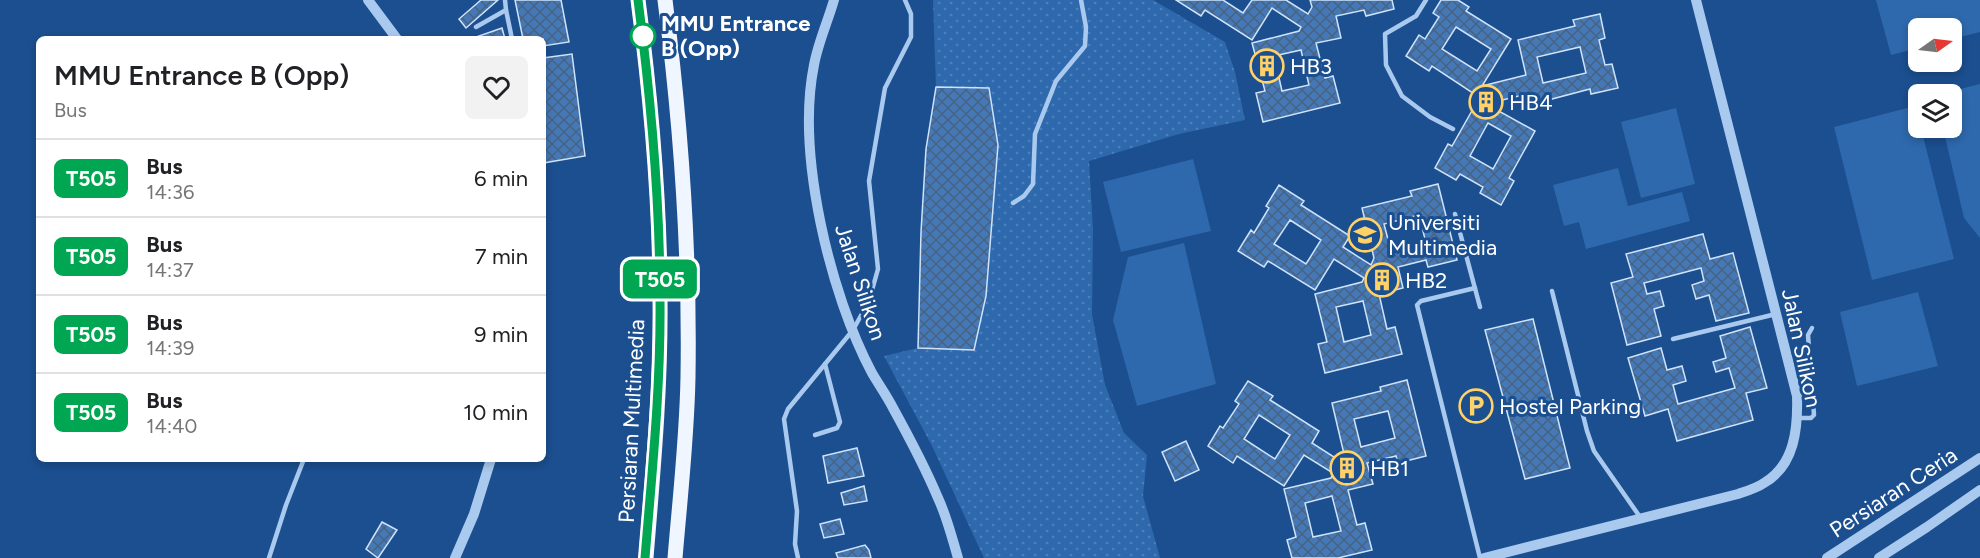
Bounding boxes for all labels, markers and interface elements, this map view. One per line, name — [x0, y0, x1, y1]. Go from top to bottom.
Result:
place label: MMU Entrance B (Opp) — [661, 10, 811, 62]
north arrow — [1908, 18, 1962, 72]
map controls — [1908, 18, 1962, 138]
marker: MMU Entrance B (Opp) — [630, 23, 656, 49]
building icon: HB3 — [1249, 48, 1285, 84]
place label: HB3 — [1290, 53, 1332, 80]
button: heart — [465, 56, 528, 119]
text: MMU Entrance B (Opp) — [54, 58, 349, 92]
building icon: HB4 — [1468, 84, 1504, 120]
button: layers — [1908, 84, 1962, 138]
place label: HB4 — [1509, 89, 1553, 116]
text: Bus — [54, 98, 87, 122]
text: Bus — [146, 153, 183, 180]
text: 6 min — [474, 165, 528, 192]
text: T505 — [66, 166, 116, 191]
text: 14:36 — [146, 180, 194, 204]
place label: Universiti Multimedia — [1388, 209, 1497, 261]
school or university icon: Universiti Multimedia — [1347, 217, 1383, 253]
street label: Jalan Silikon — [829, 221, 892, 344]
text: Bus — [146, 231, 183, 258]
text: 7 min — [475, 243, 528, 270]
text: T505 — [66, 244, 116, 269]
text: 14:37 — [146, 258, 194, 282]
line badge: T505 — [618, 260, 702, 298]
building icon: HB2 — [1364, 262, 1400, 298]
text: T505 — [635, 267, 685, 292]
place label: HB2 — [1405, 267, 1447, 294]
street label: Jalan Silikon — [1776, 286, 1827, 410]
text: Bus — [146, 309, 183, 336]
street label: Persiaran Multimedia — [613, 318, 650, 524]
text: 9 min — [474, 321, 528, 348]
text: T505 — [66, 322, 116, 347]
text: 14:39 — [146, 336, 194, 360]
text: Bus — [146, 387, 183, 414]
parking icon: Hostel Parking — [1458, 388, 1494, 424]
place label: Hostel Parking — [1499, 393, 1641, 420]
text: 10 min — [463, 399, 528, 426]
text: T505 — [66, 400, 116, 425]
text: 14:40 — [146, 414, 197, 438]
street label: Persiaran Ceria — [1824, 441, 1962, 544]
building icon: HB1 — [1329, 450, 1365, 486]
place label: HB1 — [1370, 455, 1409, 482]

